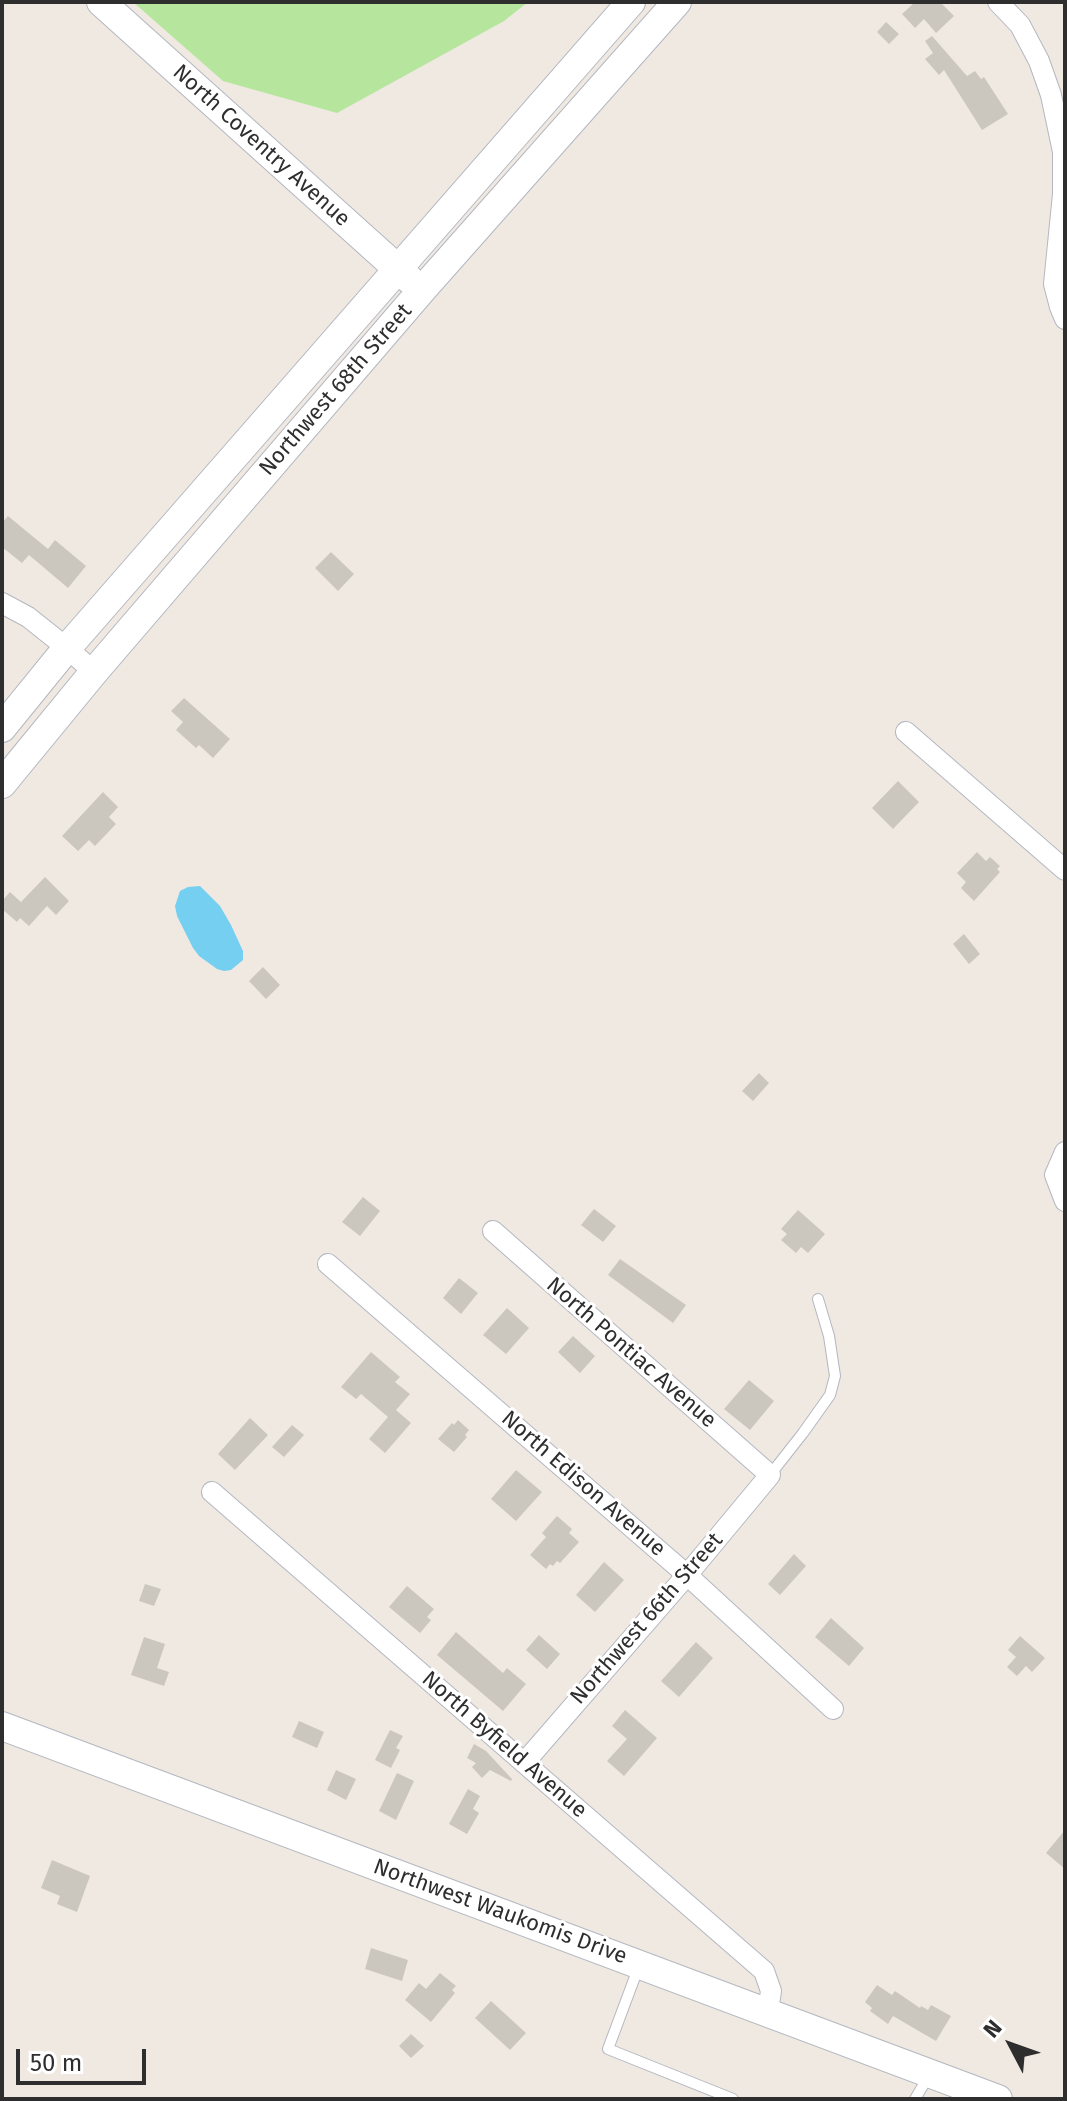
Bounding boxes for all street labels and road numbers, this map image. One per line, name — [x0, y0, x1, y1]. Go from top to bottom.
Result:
street label: North Coventry Avenue — [167, 59, 355, 233]
street label: Northwest 68th Street — [254, 299, 418, 481]
street label: North Pontiac Avenue — [541, 1272, 721, 1434]
street label: North Edison Avenue — [496, 1406, 670, 1562]
street label: Northwest 66th Street — [565, 1528, 729, 1710]
street label: North Byfield Avenue — [416, 1666, 592, 1824]
street label: Northwest Waukomis Drive — [370, 1854, 630, 1970]

